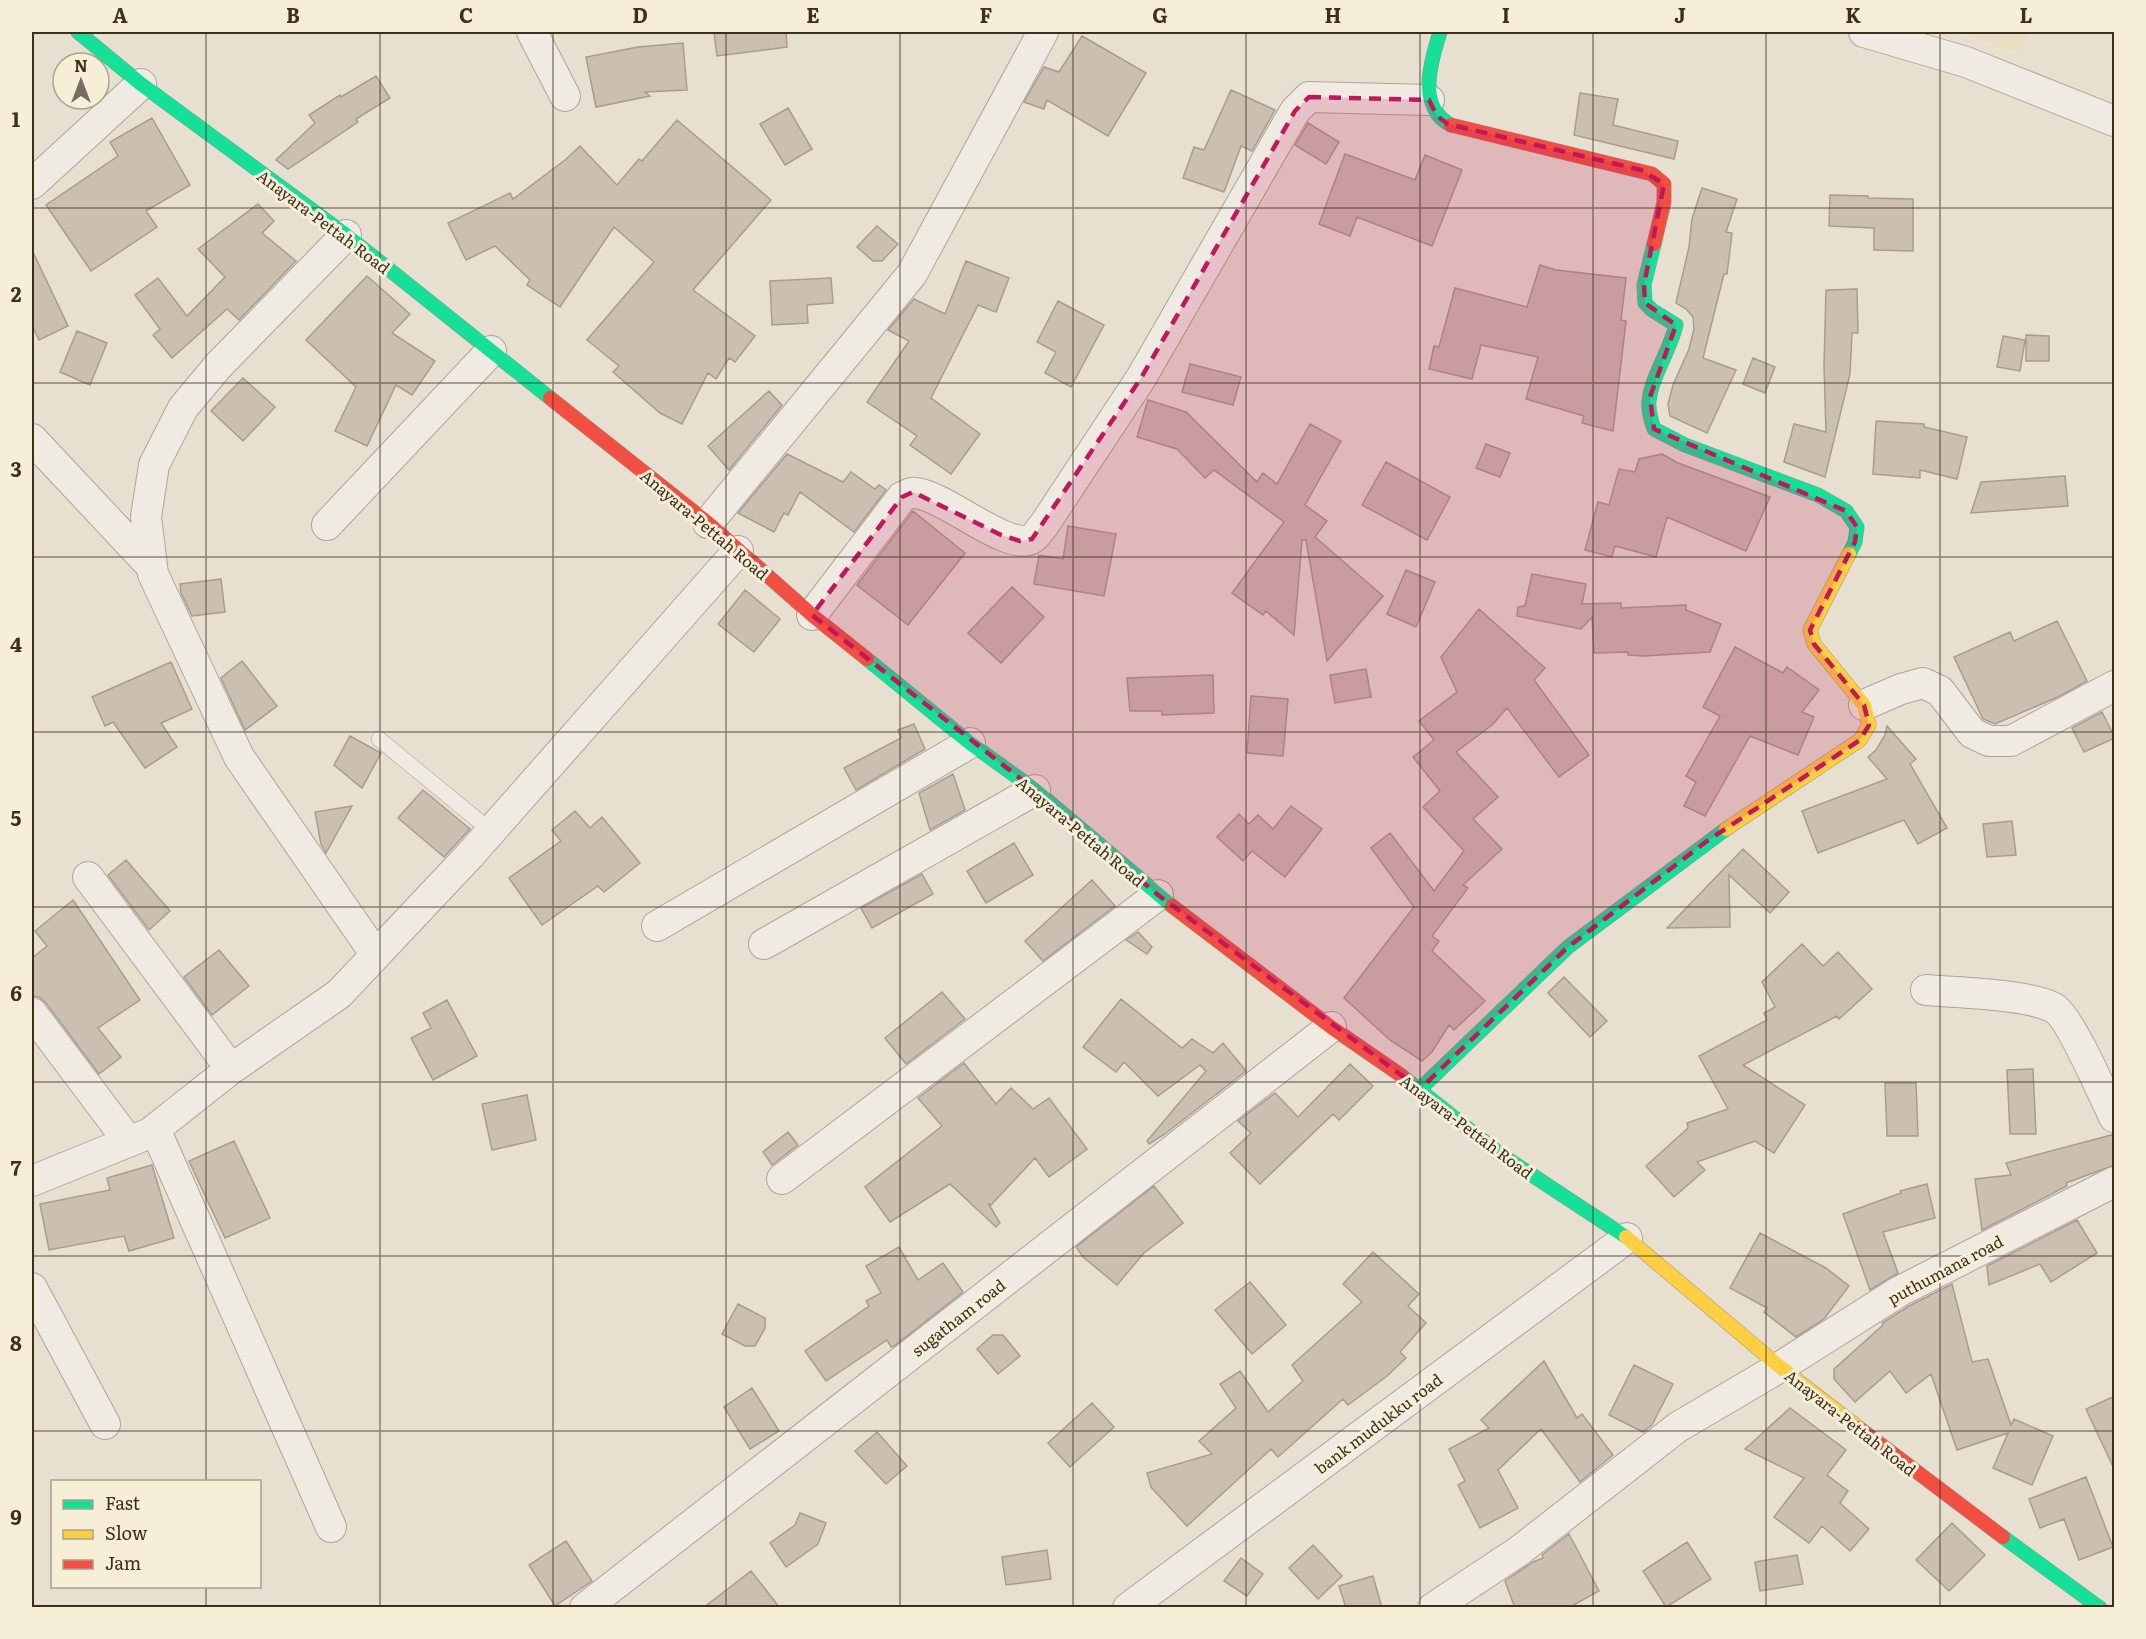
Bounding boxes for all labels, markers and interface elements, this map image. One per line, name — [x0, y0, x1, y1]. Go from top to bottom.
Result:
text: A — [112, 0, 128, 29]
text: B — [286, 0, 300, 29]
text: C — [459, 0, 473, 29]
text: D — [632, 0, 648, 29]
text: E — [806, 0, 820, 29]
text: F — [980, 0, 993, 29]
text: G — [1152, 0, 1168, 29]
text: H — [1325, 0, 1341, 29]
text: I — [1502, 0, 1510, 29]
text: J — [1674, 0, 1686, 29]
text: K — [1845, 0, 1861, 29]
text: L — [2020, 0, 2033, 29]
north arrow — [51, 51, 111, 111]
text: N — [74, 53, 88, 77]
text: 1 — [12, 103, 20, 133]
street label: Anayara-Pettah Road — [253, 163, 396, 279]
text: 2 — [11, 278, 22, 308]
text: 3 — [10, 453, 22, 483]
street label: Anayara-Pettah Road — [636, 463, 774, 585]
text: 4 — [10, 628, 22, 658]
street label: Anayara-Pettah Road — [1012, 770, 1150, 892]
text: 5 — [11, 802, 22, 832]
text: 6 — [10, 977, 22, 1007]
street label: Anayara-Pettah Road — [1396, 1068, 1539, 1184]
text: 7 — [11, 1152, 22, 1182]
street label: puthumana road — [1883, 1228, 2007, 1310]
street label: sugatham road — [906, 1272, 1010, 1361]
text: 8 — [10, 1327, 22, 1357]
street label: Anayara-Pettah Road — [1780, 1363, 1922, 1481]
street label: bank mudukku road — [1309, 1367, 1447, 1479]
legend — [51, 1480, 261, 1588]
text: Fast — [105, 1489, 141, 1516]
text: 9 — [10, 1501, 22, 1531]
text: Slow — [105, 1519, 148, 1546]
text: Jam — [105, 1549, 141, 1576]

